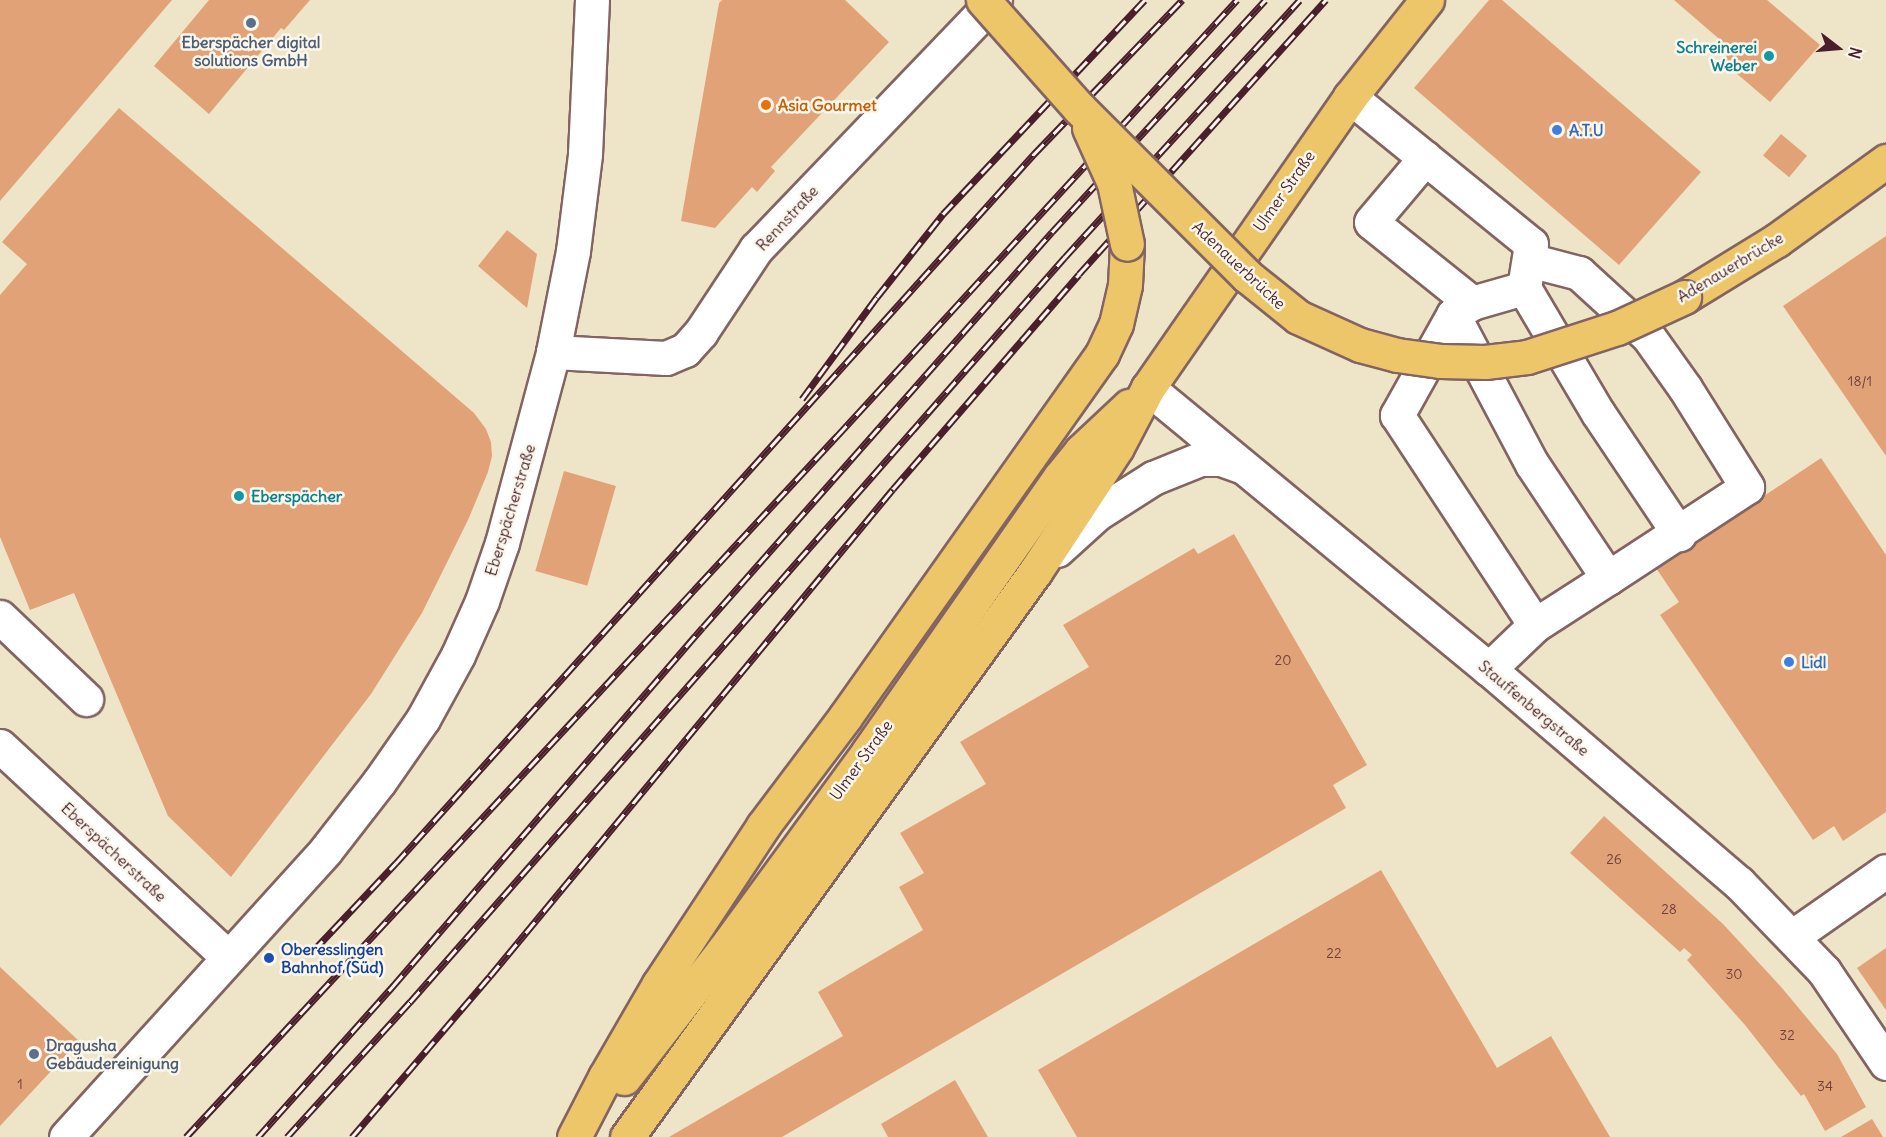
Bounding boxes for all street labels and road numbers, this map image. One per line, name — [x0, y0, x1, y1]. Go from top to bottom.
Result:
street label: Ulmer Straße — [1249, 147, 1319, 235]
street label: Rennstraße — [752, 181, 822, 255]
street label: Adenauerbrücke — [1188, 217, 1290, 313]
street label: Adenauerbrücke — [1673, 228, 1787, 306]
street label: Eberspächerstraße — [481, 442, 539, 578]
street label: Stauffenbergstraße — [1475, 656, 1593, 760]
street label: Ulmer Straße — [826, 716, 896, 804]
street label: Eberspächerstraße — [57, 798, 171, 906]

